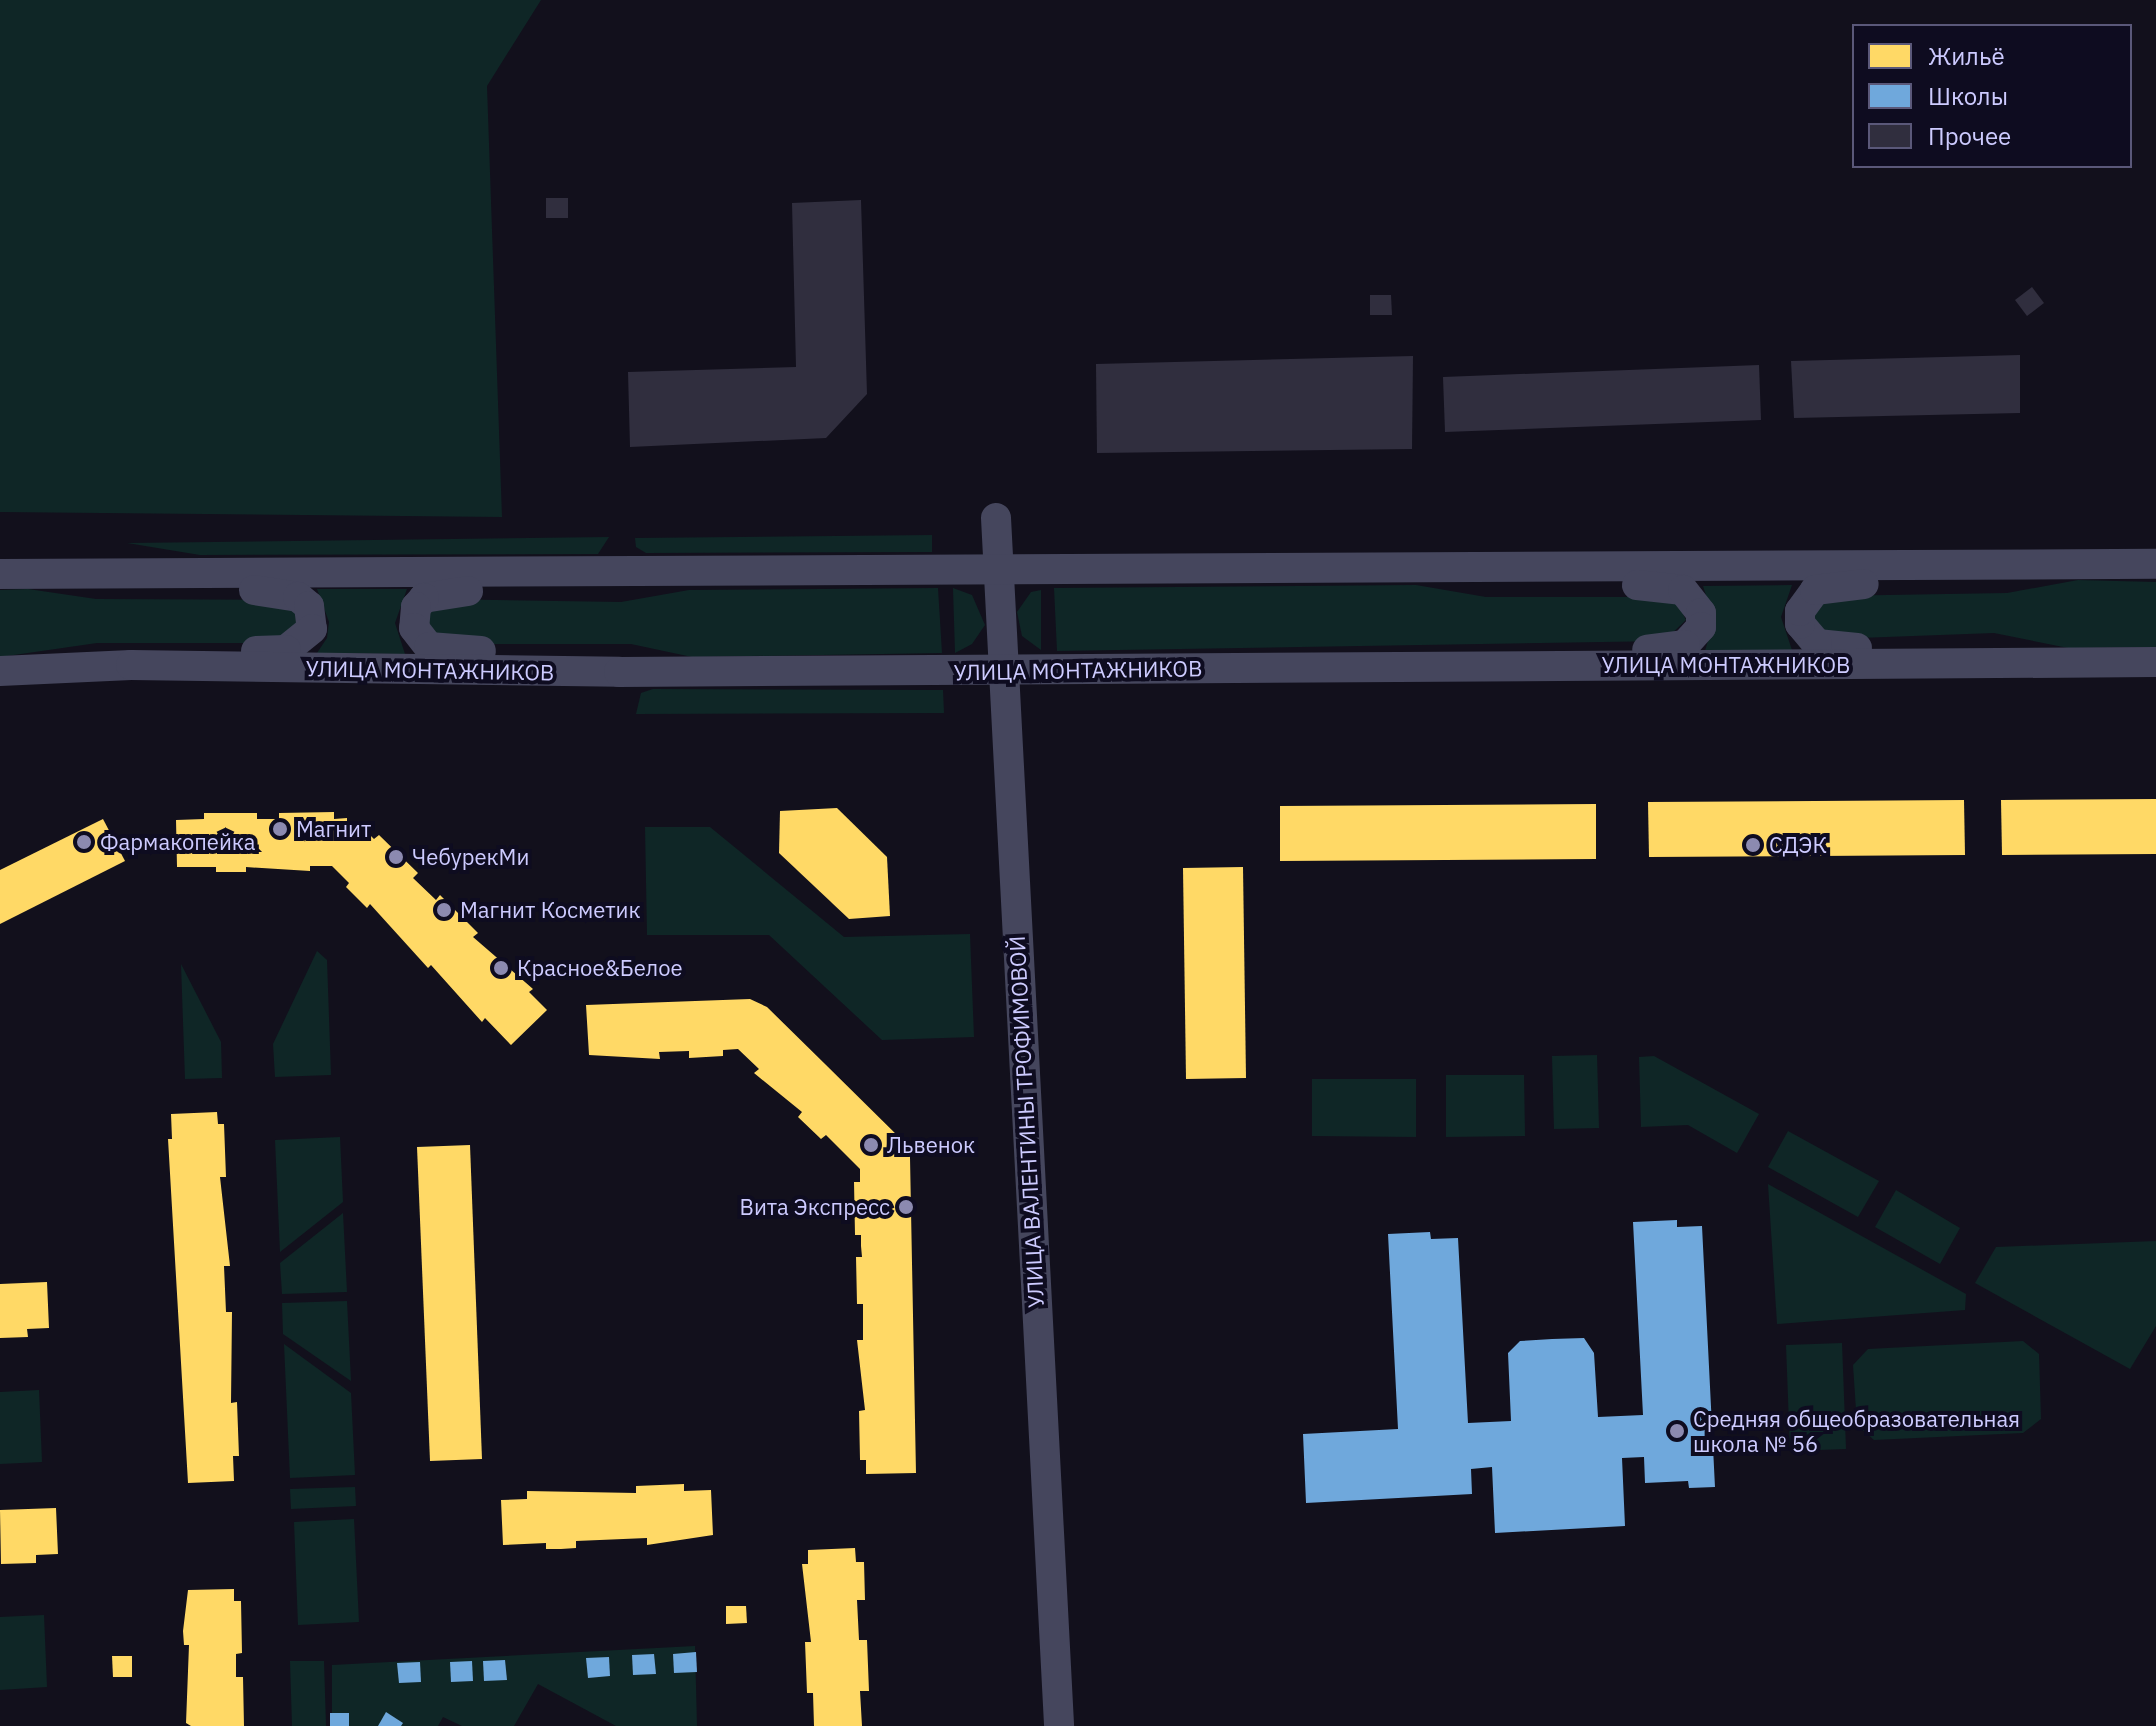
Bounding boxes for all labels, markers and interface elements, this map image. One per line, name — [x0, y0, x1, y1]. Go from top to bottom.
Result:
legend — [1852, 24, 2132, 168]
text: Жильё — [1928, 40, 2005, 72]
text: Школы — [1928, 80, 2008, 112]
text: Прочее — [1928, 120, 2011, 152]
street label: УЛИЦА МОНТАЖНИКОВ — [1602, 652, 1850, 678]
street label: УЛИЦА МОНТАЖНИКОВ — [305, 655, 555, 685]
street label: УЛИЦА МОНТАЖНИКОВ — [953, 655, 1203, 685]
place label: Магнит — [296, 816, 371, 842]
marker: Магнит — [271, 820, 289, 838]
place label: Фармакопейка — [100, 829, 255, 855]
place label: СДЭК — [1769, 832, 1827, 858]
marker: Фармакопейка — [75, 833, 93, 851]
marker: СДЭК — [1744, 836, 1762, 854]
place label: ЧебурекМи — [412, 844, 529, 870]
marker: ЧебурекМи — [387, 848, 405, 866]
place label: Магнит Косметик — [460, 897, 641, 923]
marker: Магнит Косметик — [435, 901, 453, 919]
street label: УЛИЦА ВАЛЕНТИНЫ ТРОФИМОВОЙ — [1003, 935, 1049, 1309]
place label: Красное&Белое — [517, 955, 683, 981]
marker: Красное&Белое — [492, 959, 510, 977]
place label: Львенок — [887, 1132, 975, 1158]
marker: Львенок — [862, 1136, 880, 1154]
place label: Вита Экспресс — [740, 1194, 890, 1220]
marker: Вита Экспресс — [897, 1198, 915, 1216]
place label: Средняя общеобразовательная школа № 56 — [1693, 1405, 2020, 1456]
marker: Средняя общеобразовательная школа № 56 — [1668, 1422, 1686, 1440]

